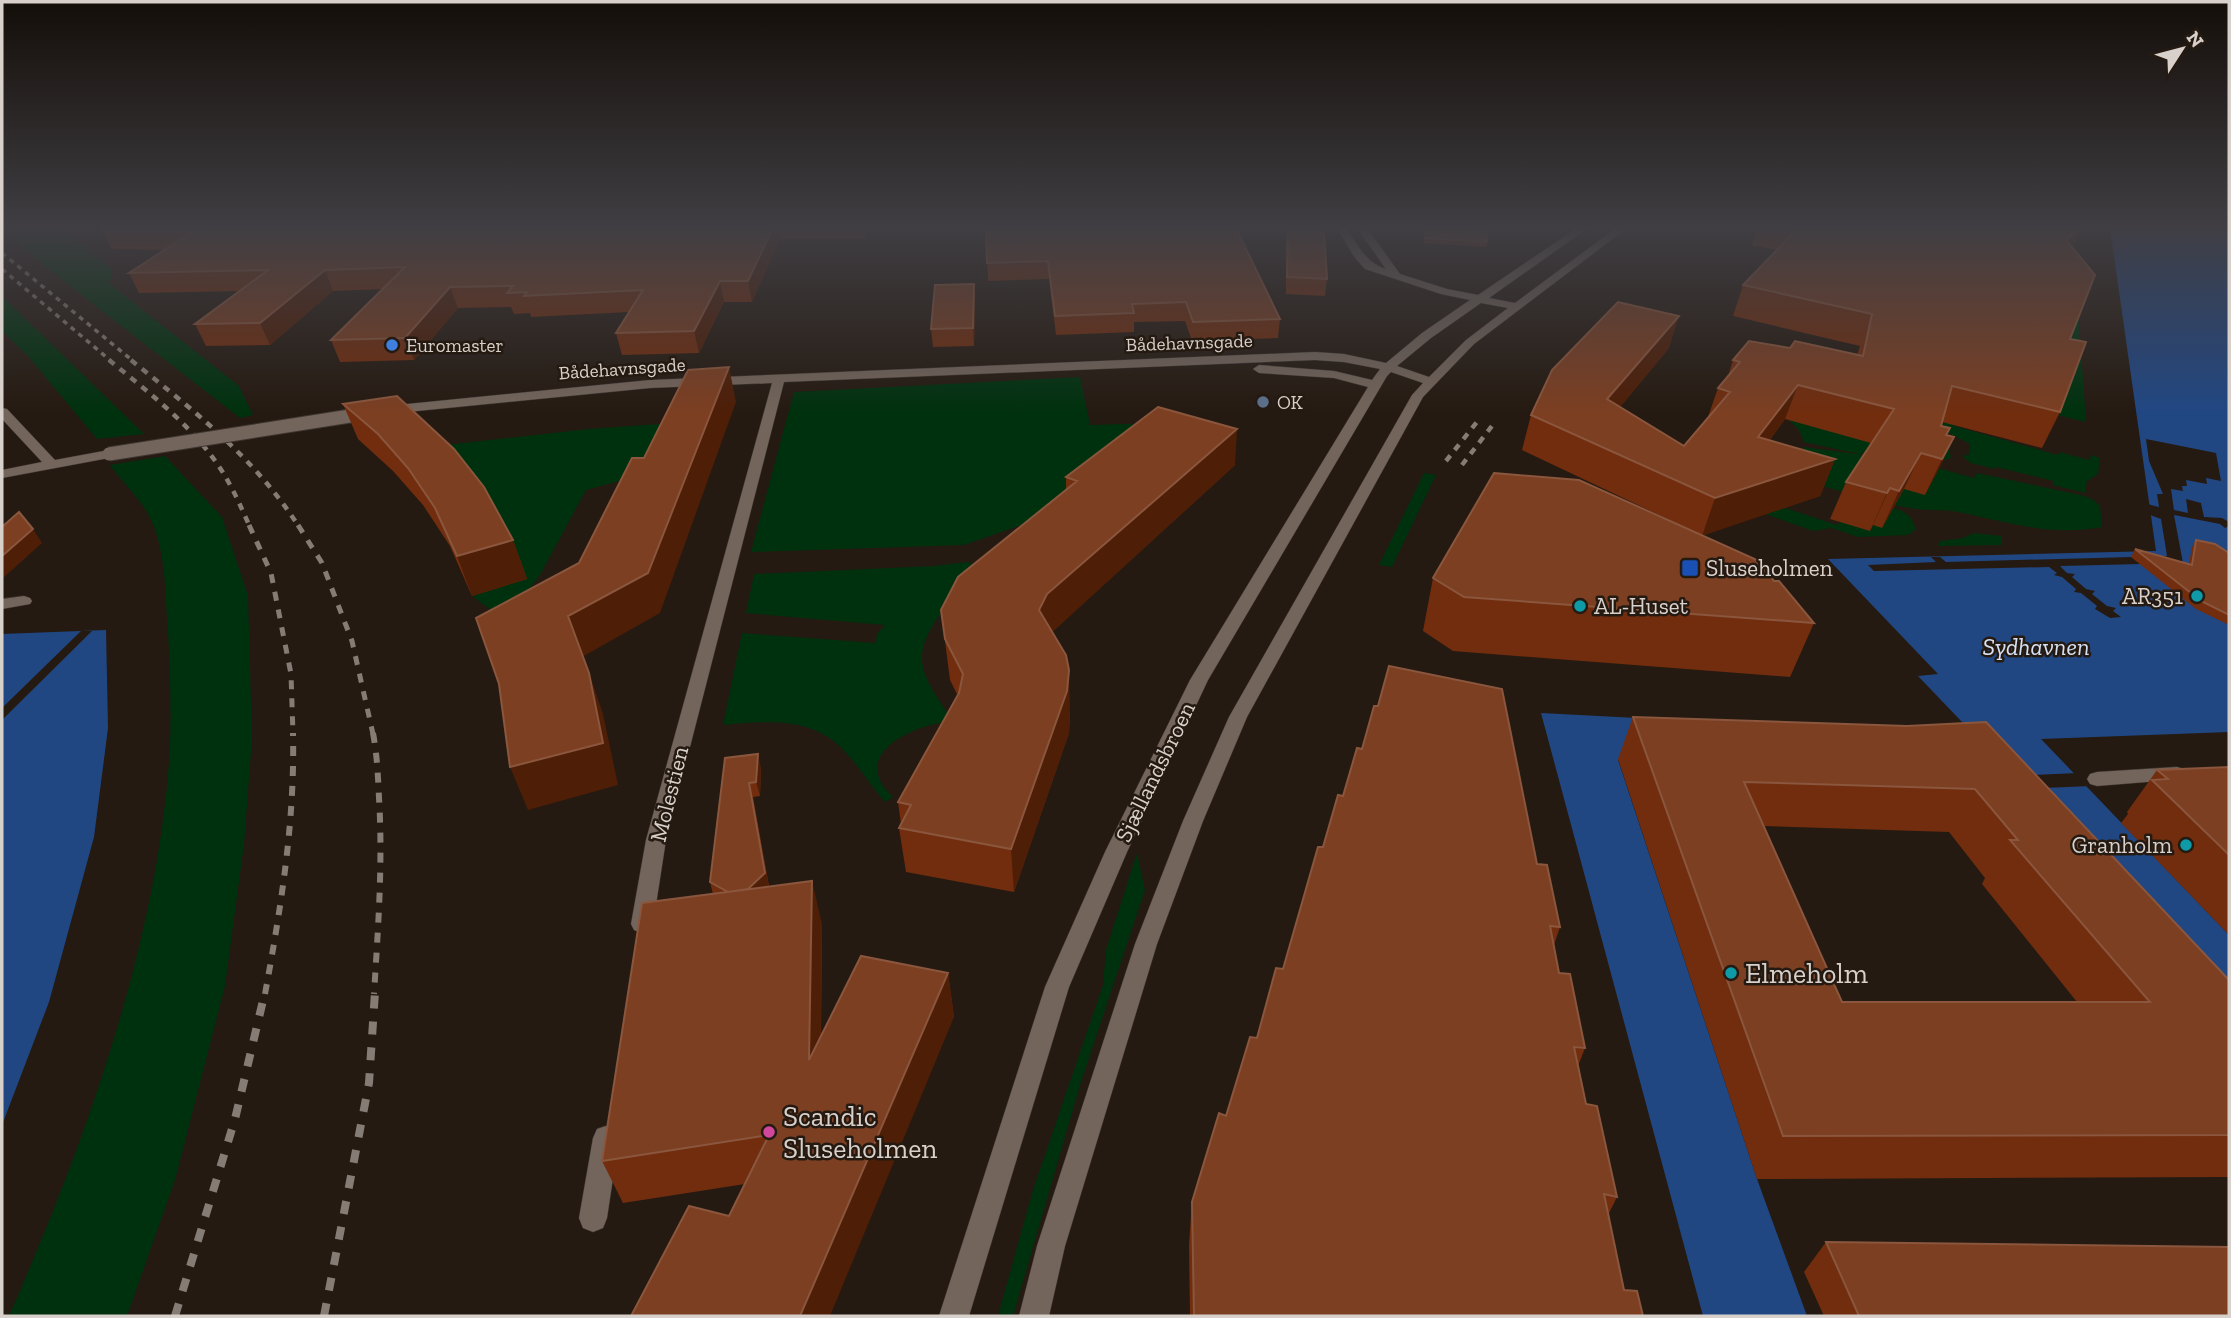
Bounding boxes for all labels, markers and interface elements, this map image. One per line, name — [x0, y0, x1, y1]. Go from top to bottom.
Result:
north arrow — [2147, 14, 2217, 84]
text: N — [2182, 27, 2209, 52]
street label: Bådehavnsgade — [1125, 329, 1253, 356]
place label: Euromaster — [406, 334, 503, 357]
marker: Euromaster — [384, 337, 400, 353]
street label: Bådehavnsgade — [558, 353, 686, 384]
place label: OK — [1277, 391, 1304, 414]
marker: OK — [1255, 394, 1271, 410]
place label: Sluseholmen — [1706, 554, 1833, 582]
marker: Sluseholmen — [1680, 558, 1700, 578]
place label: AR351 — [2122, 582, 2183, 610]
marker: AR351 — [2189, 588, 2205, 604]
place label: AL-Huset — [1594, 592, 1689, 620]
marker: AL-Huset — [1572, 598, 1588, 614]
water label: Sydhavnen — [1983, 632, 2089, 661]
street label: Sjællandsbroen — [1109, 697, 1201, 847]
street label: Molestien — [644, 743, 694, 845]
place label: Granholm — [2072, 831, 2172, 859]
marker: Granholm — [2178, 837, 2194, 853]
place label: Elmeholm — [1745, 957, 1868, 990]
marker: Elmeholm — [1723, 965, 1739, 981]
place label: Scandic Sluseholmen — [783, 1100, 937, 1165]
marker: Scandic Sluseholmen — [761, 1124, 777, 1140]

